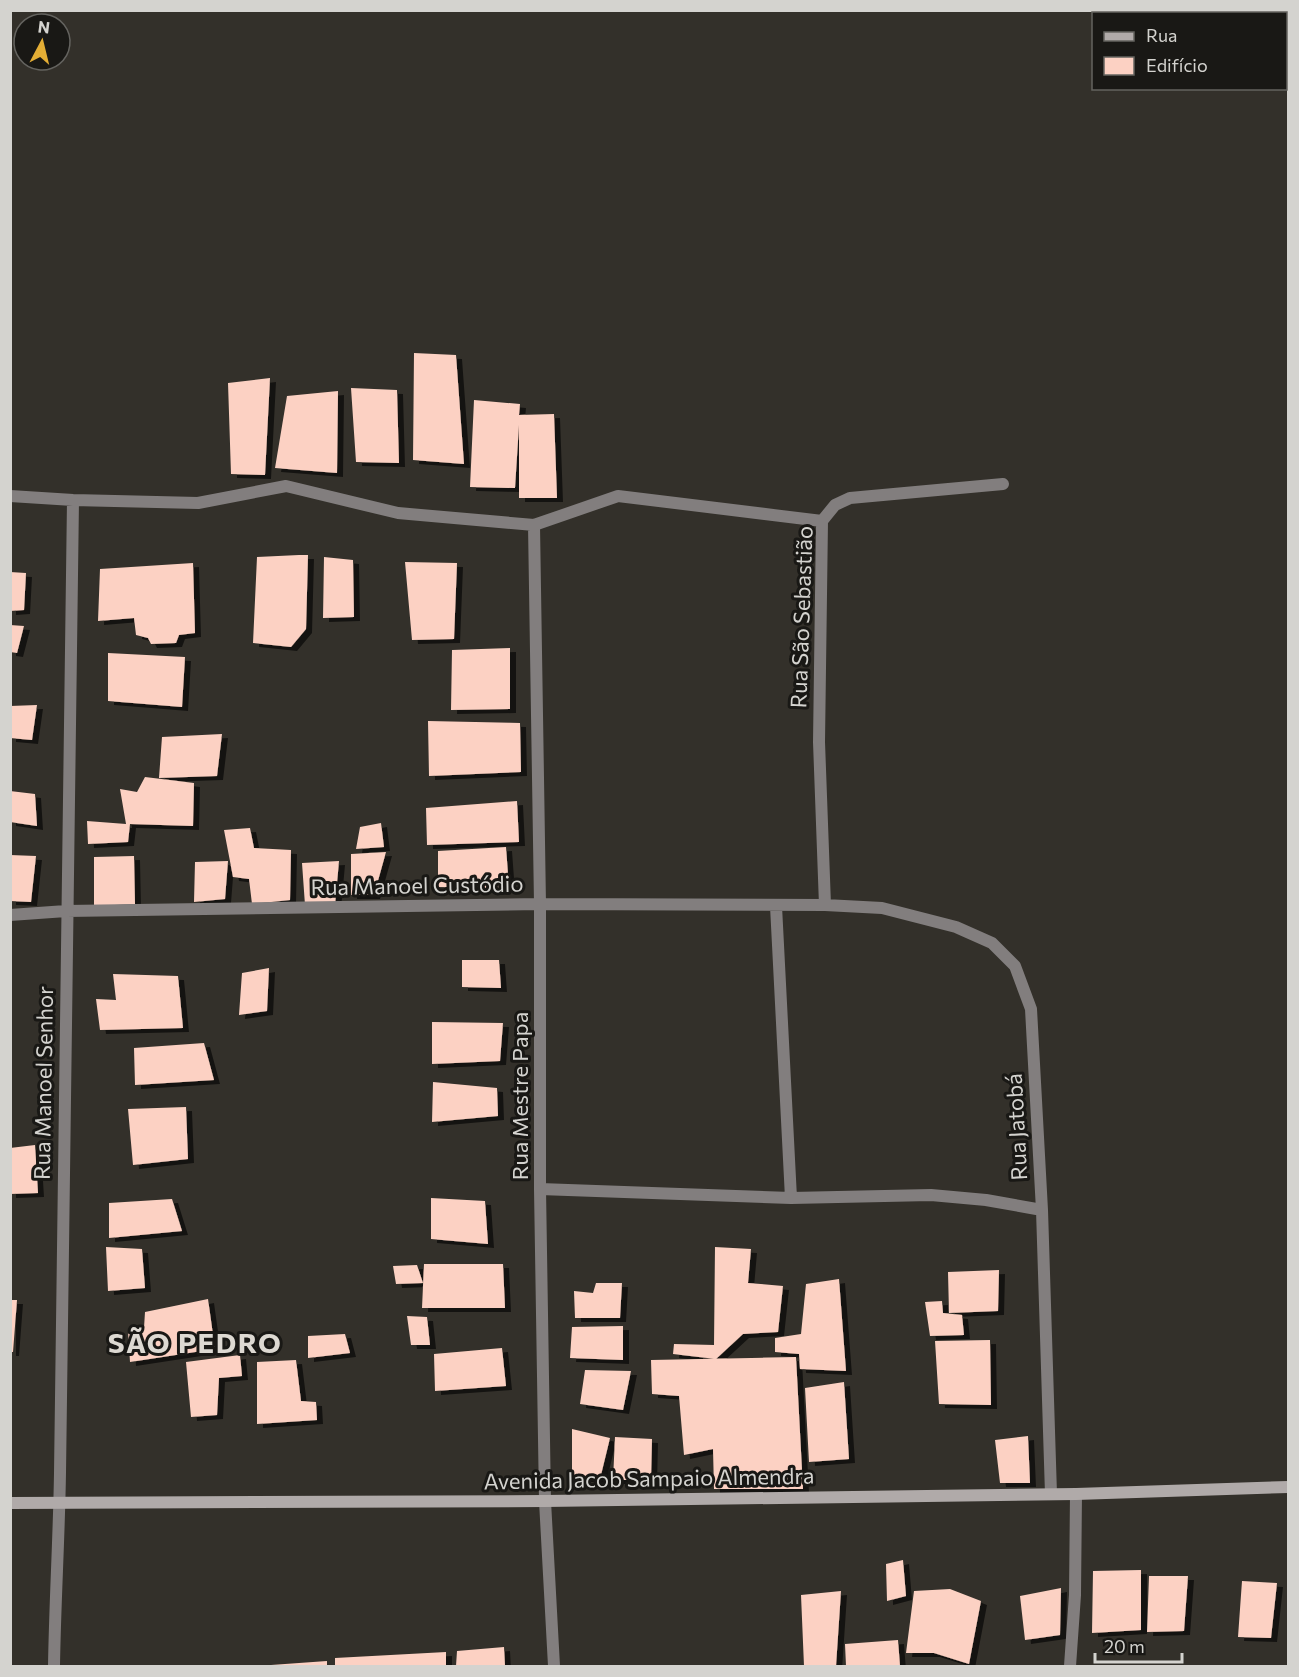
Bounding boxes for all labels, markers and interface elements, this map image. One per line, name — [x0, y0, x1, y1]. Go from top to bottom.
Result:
north arrow — [12, 12, 72, 72]
legend — [1092, 12, 1287, 90]
text: N — [37, 16, 51, 37]
text: Rua — [1146, 24, 1177, 46]
text: Edifício — [1146, 54, 1208, 76]
street label: Rua São Sebastião — [784, 525, 818, 709]
street label: Rua Manoel Custódio — [310, 870, 524, 900]
street label: Rua Manoel Senhor — [28, 986, 58, 1180]
street label: Rua Mestre Papa — [506, 1012, 533, 1180]
street label: Rua Jatobá — [1000, 1073, 1032, 1181]
district label: SÃO PEDRO — [108, 1325, 282, 1359]
street label: Avenida Jacob Sampaio Almendra — [483, 1462, 815, 1494]
scale bar — [1095, 1626, 1182, 1664]
text: 20 m — [1104, 1635, 1145, 1657]

